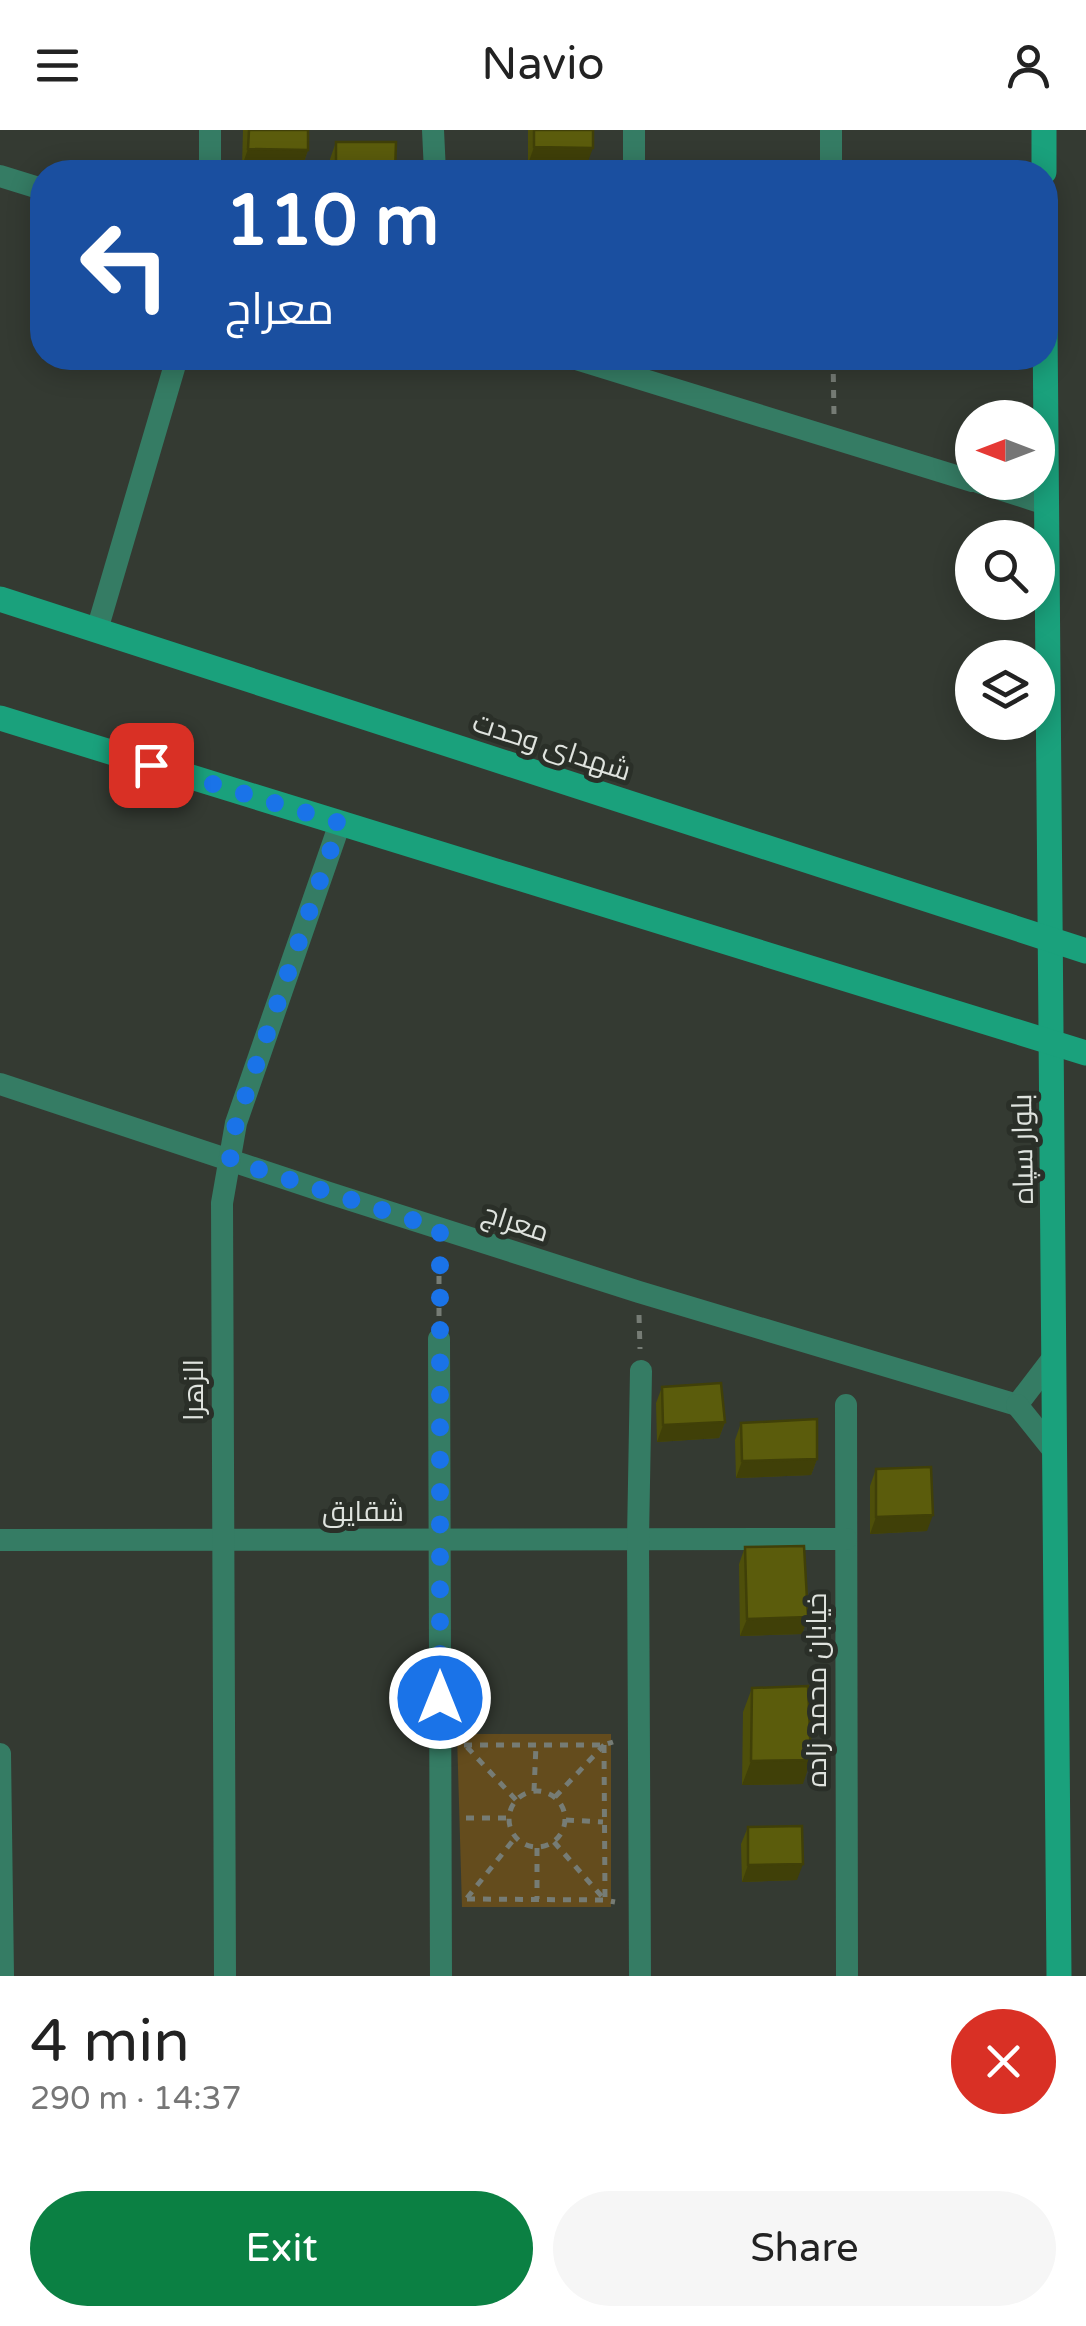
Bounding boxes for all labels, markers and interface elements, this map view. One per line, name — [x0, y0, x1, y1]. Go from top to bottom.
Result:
icon: menu — [30, 38, 85, 93]
text: Navio — [481, 38, 605, 92]
icon: person — [1001, 38, 1056, 93]
text: 110 m — [225, 180, 439, 264]
icon: left — [60, 200, 190, 330]
text: معراج — [225, 283, 334, 337]
north arrow — [955, 400, 1055, 500]
map controls — [955, 400, 1055, 740]
button: search — [955, 520, 1055, 620]
button: layers — [955, 640, 1055, 740]
street label: شهدای وحدت — [468, 705, 635, 789]
pin — [109, 723, 194, 808]
icon: arrive — [124, 738, 179, 793]
street label: بلوار سپاه — [1005, 1093, 1041, 1204]
street label: معراج — [478, 1196, 553, 1251]
street label: الزهرا — [177, 1359, 211, 1421]
street label: شقایق — [322, 1495, 404, 1529]
street label: خیابان محمد زاده — [800, 1593, 834, 1787]
position arrow — [388, 1646, 492, 1750]
text: 4 min — [30, 2006, 190, 2078]
button: close — [951, 2009, 1056, 2114]
text: 290 m · 14:37 — [30, 2080, 242, 2118]
button: Exit — [30, 2191, 533, 2306]
button: Share — [553, 2191, 1056, 2306]

